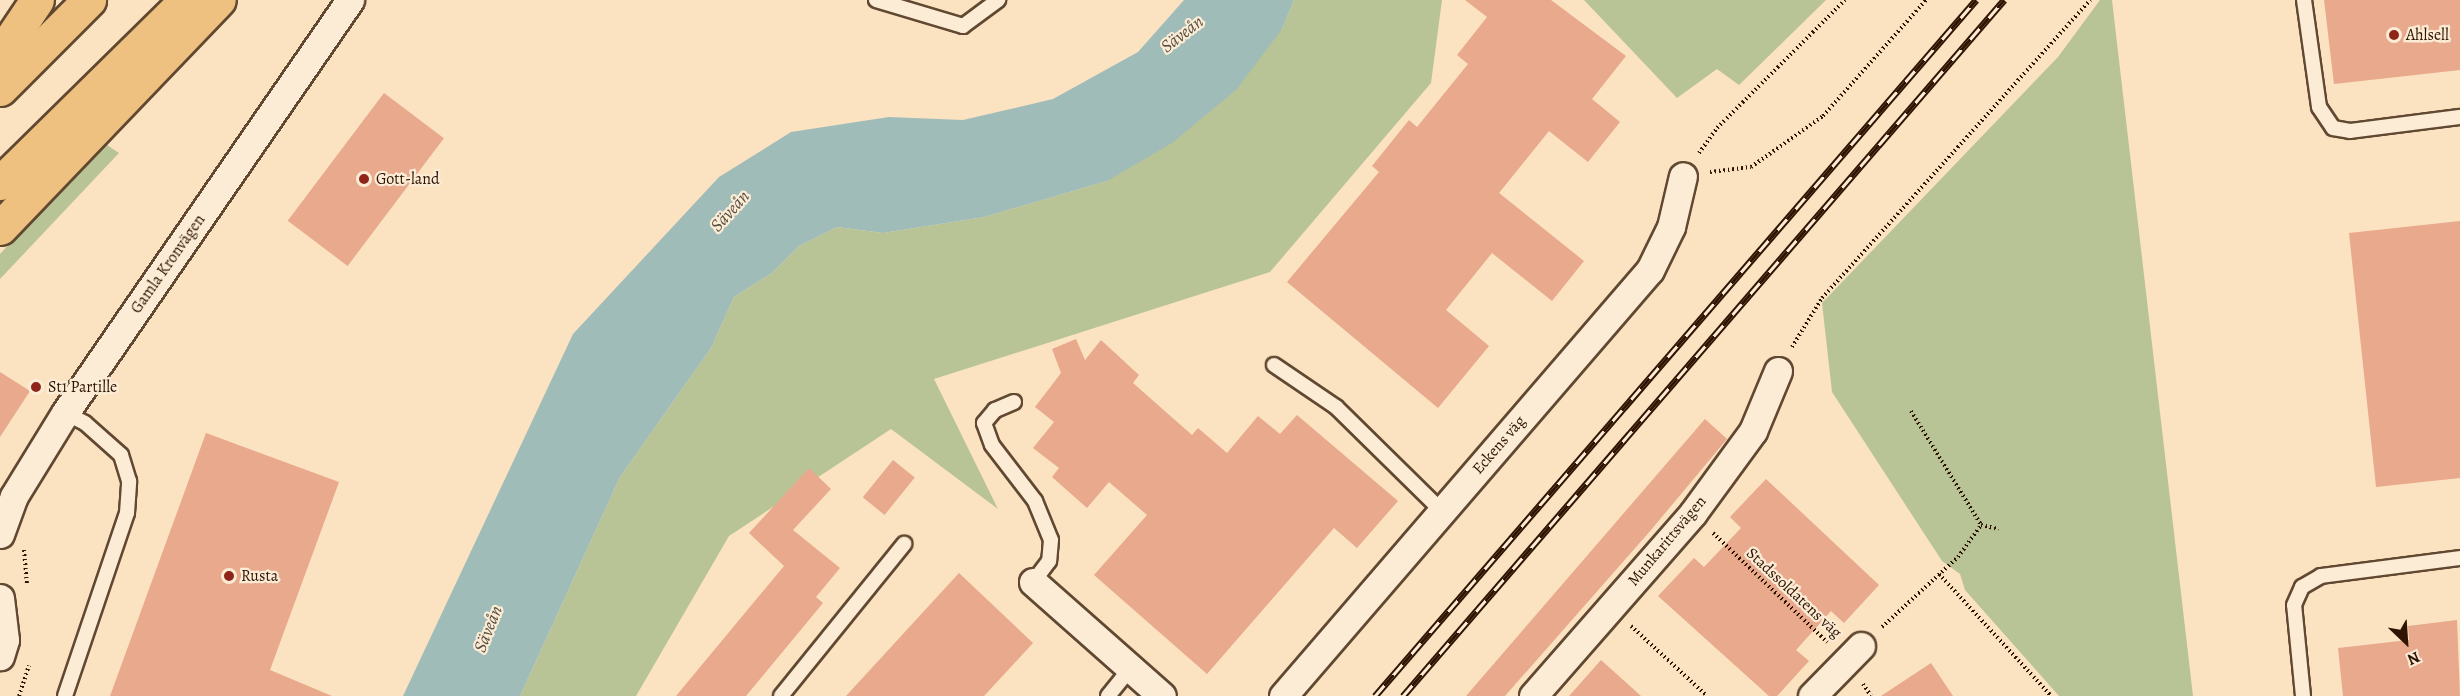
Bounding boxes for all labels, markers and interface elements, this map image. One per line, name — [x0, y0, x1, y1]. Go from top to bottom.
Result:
water label: Säveån — [1156, 11, 1208, 57]
place label: Ahlsell — [2406, 25, 2449, 45]
marker: Ahlsell — [2387, 28, 2401, 42]
place label: Gott-land — [376, 169, 440, 189]
marker: Gott-land — [357, 172, 371, 186]
water label: Säveån — [706, 186, 754, 236]
street label: Gamla Kronvägen — [127, 211, 209, 317]
place label: St1 Partille — [48, 377, 117, 397]
marker: St1 Partille — [29, 380, 43, 394]
street label: Eckens väg — [1468, 412, 1530, 478]
street label: Munkarittsvägen — [1624, 492, 1710, 590]
street label: Stadssoldatens väg — [1742, 544, 1846, 642]
place label: Rusta — [241, 566, 278, 586]
marker: Rusta — [222, 569, 236, 583]
water label: Säveån — [469, 603, 507, 655]
north arrow — [2376, 612, 2436, 672]
text: N — [2404, 646, 2424, 671]

